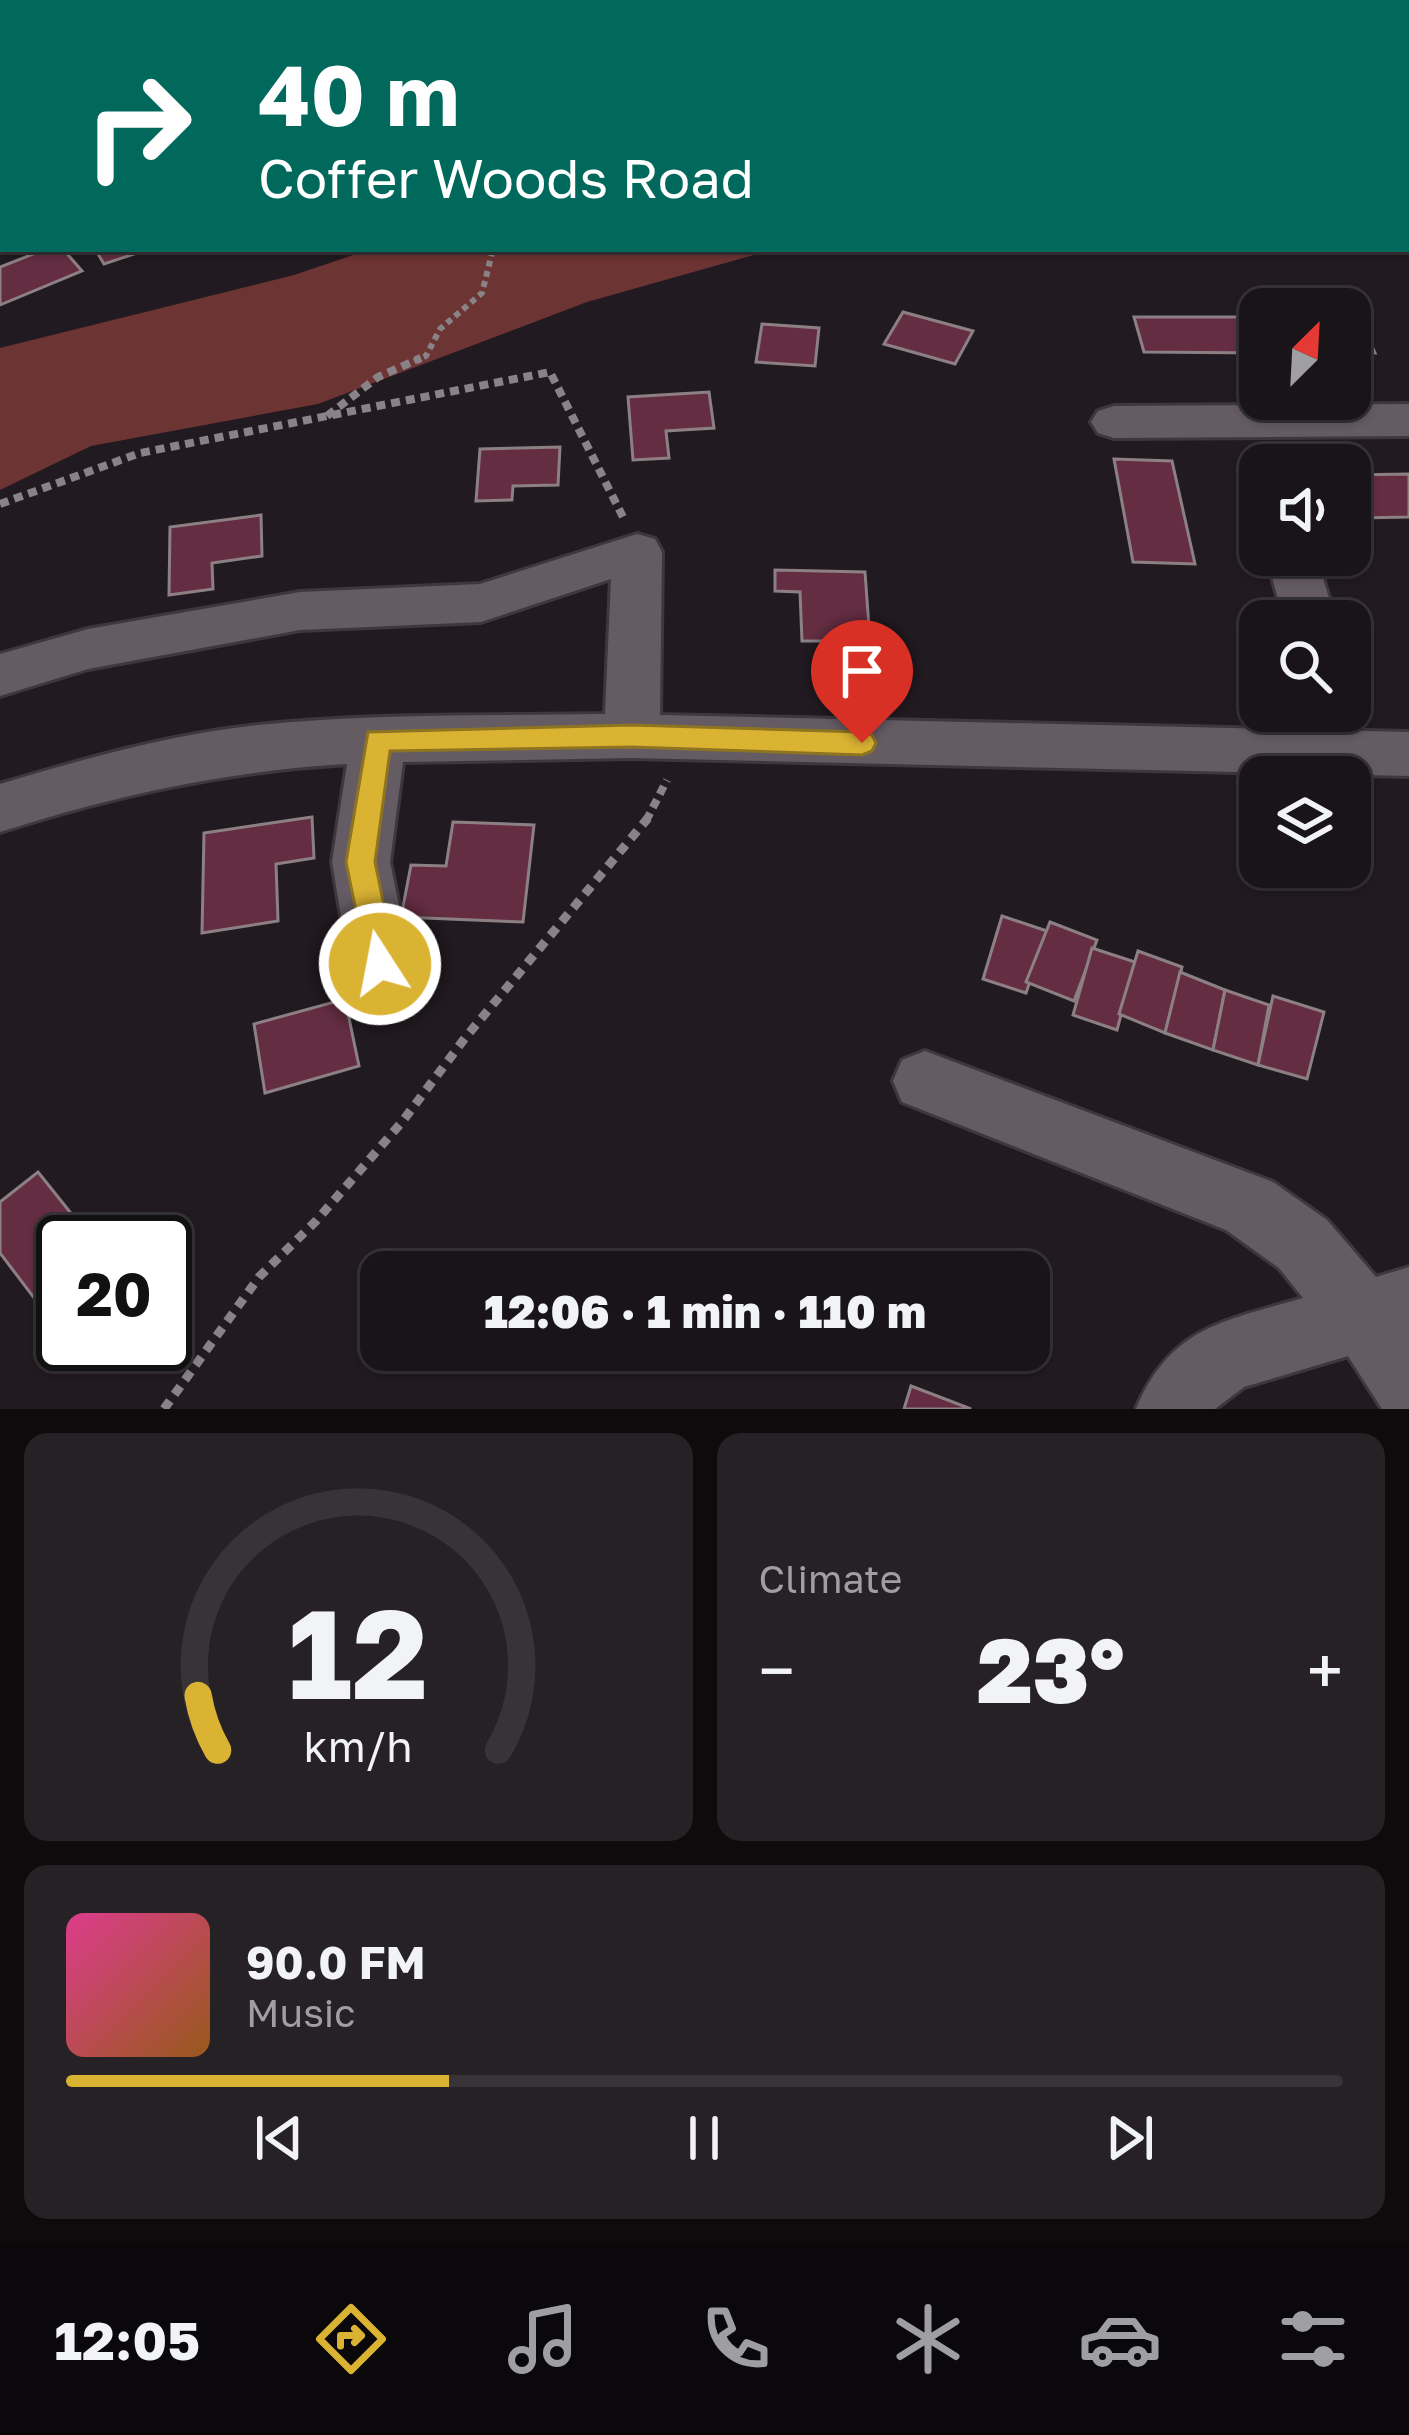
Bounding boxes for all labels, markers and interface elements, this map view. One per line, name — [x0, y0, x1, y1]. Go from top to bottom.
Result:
text: 40 m — [258, 44, 460, 144]
icon: right — [60, 48, 216, 204]
text: Coffer Woods Road — [258, 145, 754, 210]
north arrow — [1239, 288, 1371, 420]
map controls — [1239, 288, 1371, 888]
button: sound — [1239, 444, 1371, 576]
button: search — [1239, 600, 1371, 732]
pin — [811, 620, 913, 743]
icon: arrive — [829, 638, 895, 704]
button: layers — [1239, 756, 1371, 888]
position arrow — [317, 901, 443, 1027]
speed limit sign: 20 — [36, 1215, 192, 1371]
text: 12:06 · 1 min · 110 m — [484, 1284, 926, 1338]
text: Climate — [759, 1555, 902, 1602]
text: 12 — [288, 1577, 428, 1726]
text: 23° — [977, 1615, 1125, 1723]
text: − — [759, 1630, 795, 1710]
text: + — [1307, 1630, 1343, 1710]
text: km/h — [304, 1720, 413, 1771]
text: 90.0 FM — [246, 1935, 426, 1989]
text: Music — [246, 1989, 356, 2036]
icon: previous — [246, 2105, 312, 2171]
icon: pause — [671, 2105, 737, 2171]
icon: next — [1097, 2105, 1163, 2171]
icon: directions — [309, 2297, 393, 2381]
icon: music — [501, 2297, 585, 2381]
icon: phone — [694, 2297, 778, 2381]
icon: climate — [886, 2297, 970, 2381]
icon: car — [1078, 2297, 1162, 2381]
icon: filters — [1271, 2297, 1355, 2381]
text: 12:05 — [54, 2307, 200, 2372]

